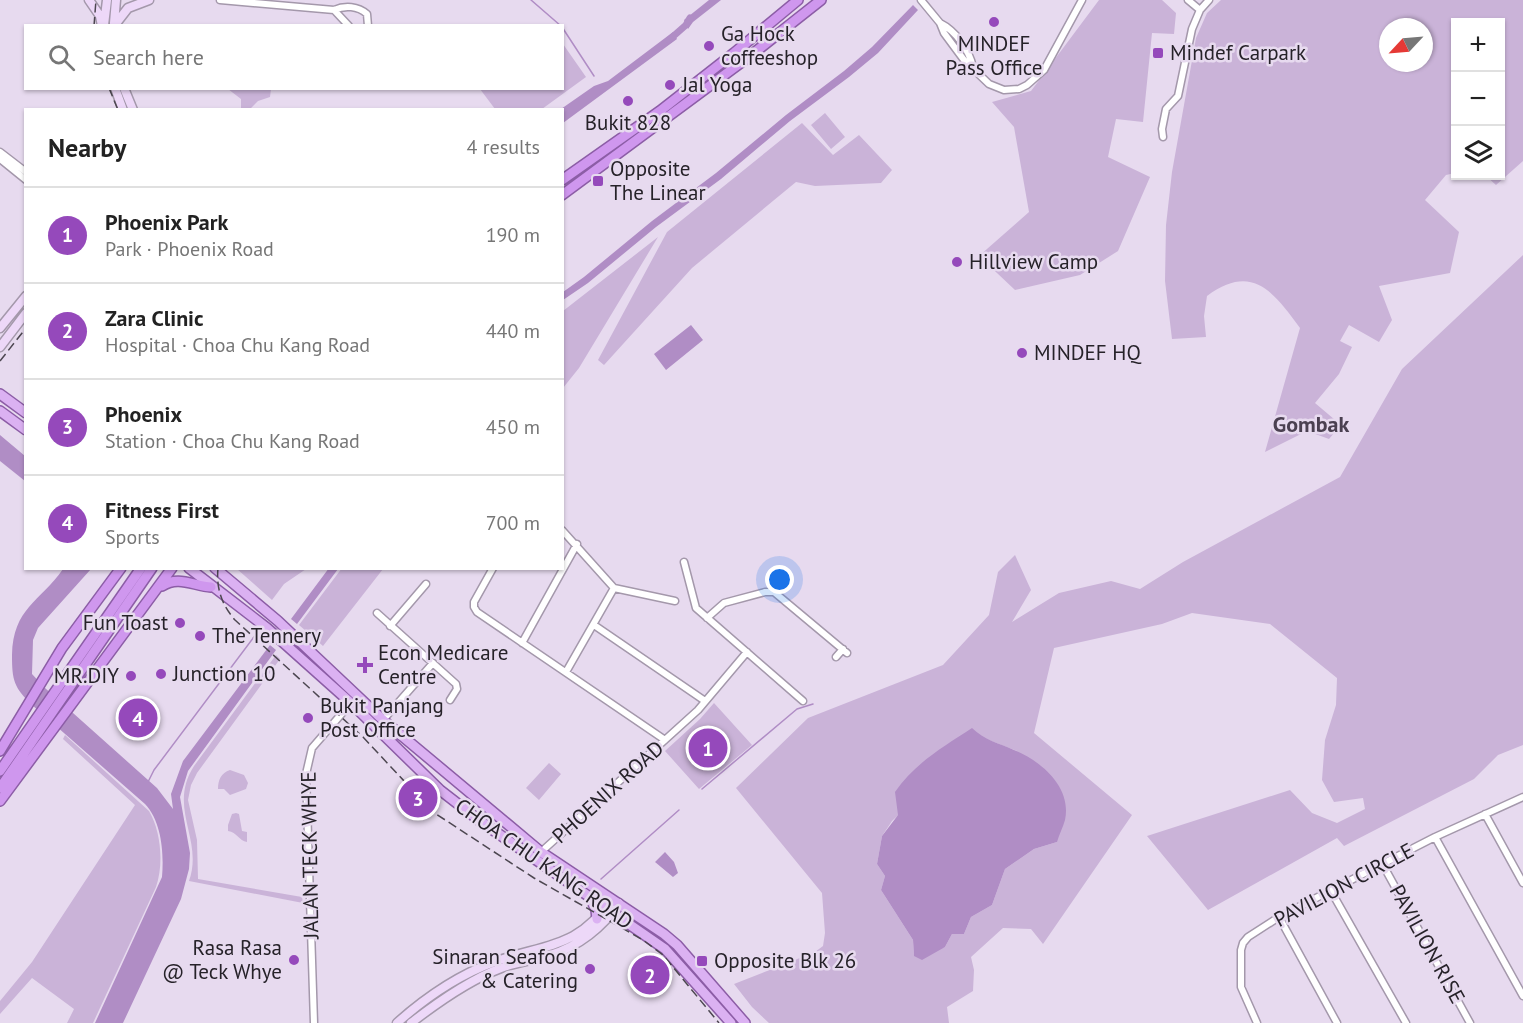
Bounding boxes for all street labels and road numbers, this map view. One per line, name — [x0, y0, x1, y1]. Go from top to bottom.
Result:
street label: PHOENIX ROAD — [546, 734, 669, 849]
street label: JALAN TECK WHYE — [295, 771, 324, 940]
street label: CHOA CHU KANG ROAD — [450, 792, 638, 935]
street label: PAVILION CIRCLE — [1269, 836, 1418, 933]
street label: PAVILION RISE — [1384, 880, 1471, 1008]

